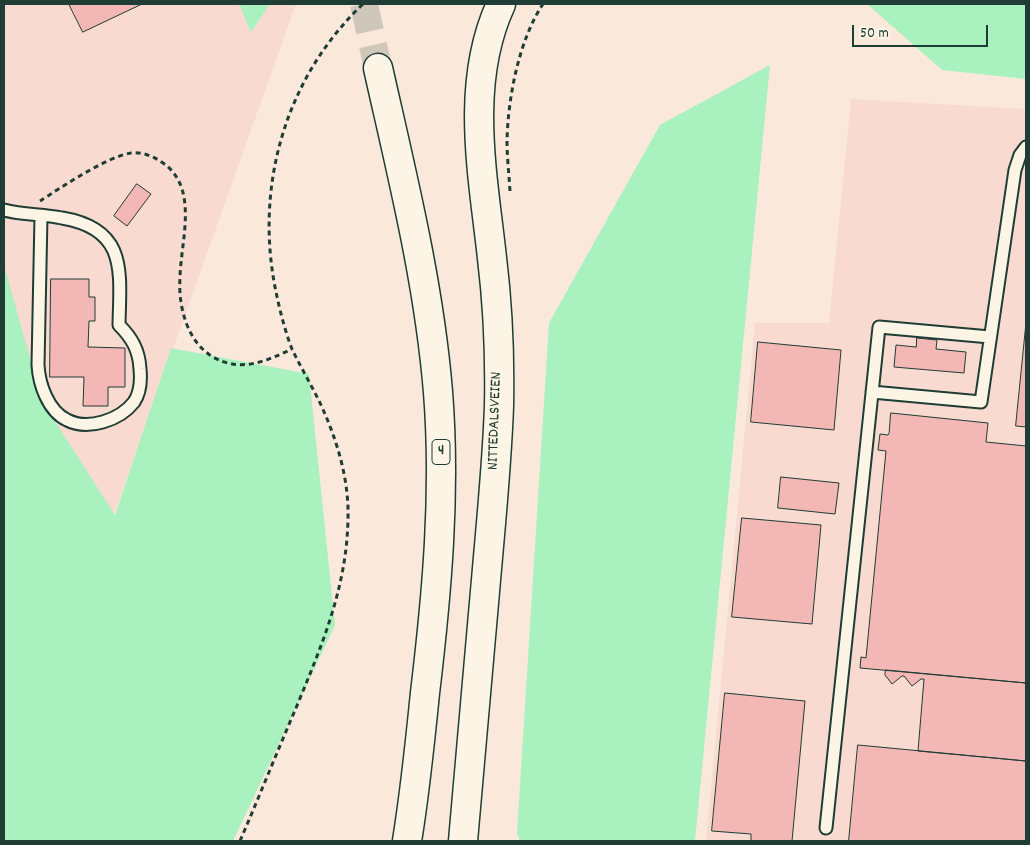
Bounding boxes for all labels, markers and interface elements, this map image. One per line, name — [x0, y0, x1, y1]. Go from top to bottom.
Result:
scale bar — [855, 15, 991, 47]
text: 50 m — [860, 23, 889, 45]
street label: NITTEDALSVEIEN — [485, 371, 507, 471]
road number: 4 — [432, 440, 450, 464]

